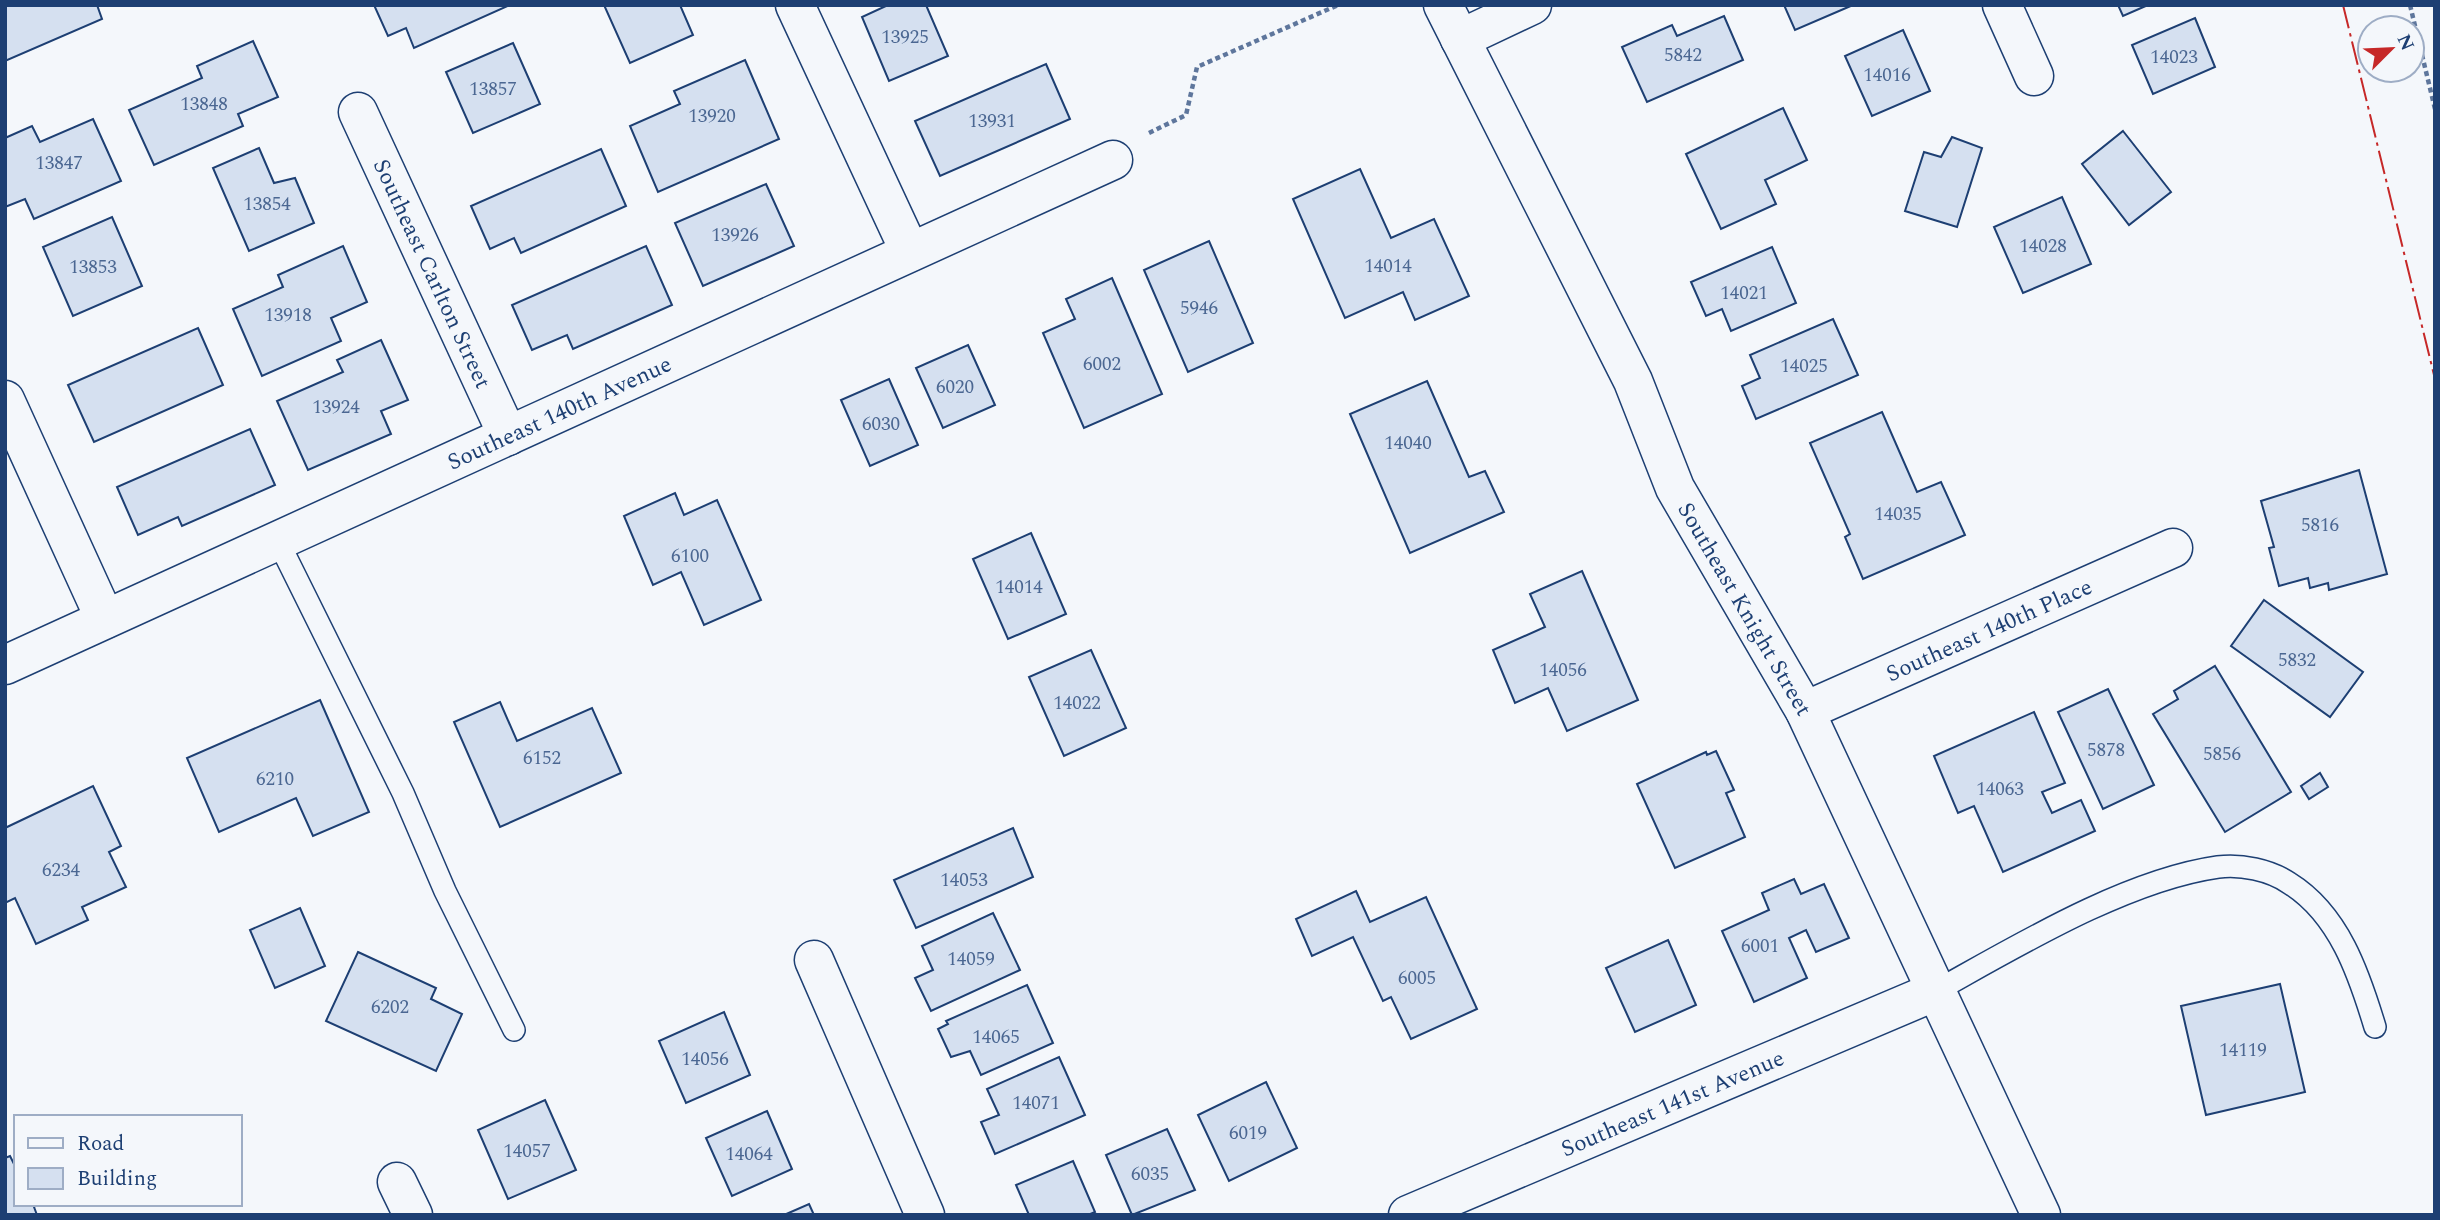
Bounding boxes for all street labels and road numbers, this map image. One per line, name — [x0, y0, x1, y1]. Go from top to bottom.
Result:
street label: Southeast Carlton Street — [363, 154, 500, 395]
street label: Southeast 140th Avenue — [442, 347, 678, 480]
street label: Southeast Knight Street — [1668, 496, 1820, 723]
street label: Southeast 140th Place — [1881, 570, 2098, 692]
street label: Southeast 141st Avenue — [1556, 1041, 1790, 1167]

